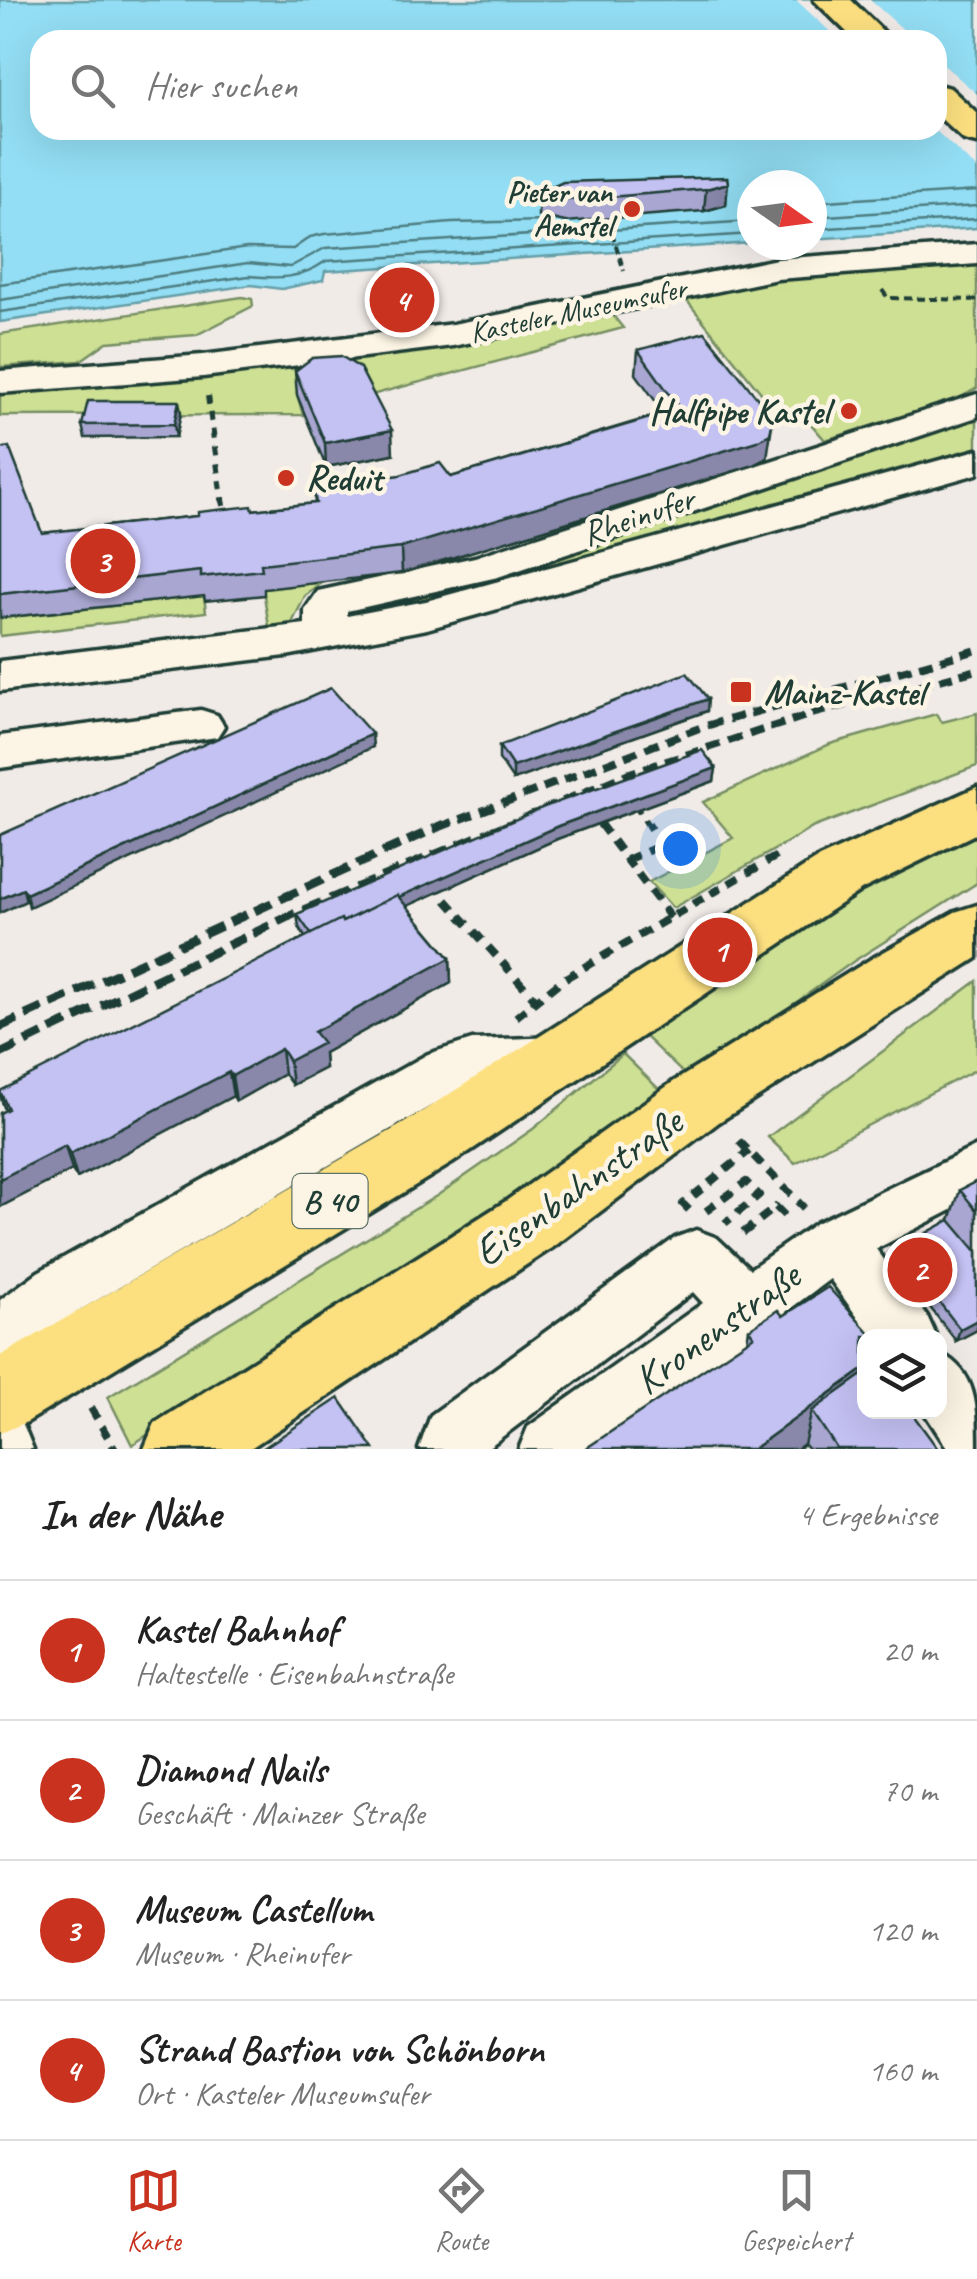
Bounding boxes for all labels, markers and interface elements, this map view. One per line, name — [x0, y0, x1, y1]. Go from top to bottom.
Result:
search box — [30, 30, 947, 140]
icon: search — [65, 58, 120, 113]
text: Hier suchen — [145, 62, 297, 109]
north arrow — [737, 170, 827, 260]
place label: Pieter van Aemstel — [507, 173, 618, 245]
marker: Pieter van Aemstel — [621, 198, 643, 220]
pin: 4 — [370, 262, 434, 338]
street label: Kasteler Museumsufer — [466, 268, 692, 352]
place label: Halfpipe Kastel — [649, 389, 836, 434]
marker: Halfpipe Kastel — [838, 400, 860, 422]
place label: Reduit — [306, 456, 386, 501]
marker: Reduit — [275, 467, 297, 489]
street label: Rheinufer — [576, 475, 703, 556]
pin: 3 — [70, 524, 136, 598]
place label: Mainz-Kastel — [764, 670, 931, 715]
marker: Mainz-Kastel — [728, 679, 754, 705]
your location — [655, 823, 706, 874]
pin: 1 — [688, 912, 752, 988]
street label: Eisenbahnstraße — [463, 1094, 695, 1278]
road number: B 40 — [292, 1174, 368, 1228]
pin: 2 — [888, 1232, 952, 1308]
street label: Kronenstraße — [623, 1248, 813, 1406]
map controls — [857, 1329, 947, 1419]
button: layers — [857, 1329, 947, 1419]
text: In der Nähe — [40, 1488, 221, 1541]
text: 4 Ergebnisse — [798, 1494, 937, 1535]
text: Kastel Bahnhof — [135, 1606, 338, 1653]
text: 1 — [65, 1630, 80, 1671]
text: 20 m — [883, 1630, 937, 1671]
text: Haltestelle · Eisenbahnstraße — [135, 1653, 453, 1694]
text: Diamond Nails — [135, 1746, 326, 1793]
text: 2 — [65, 1770, 80, 1811]
text: 70 m — [883, 1770, 937, 1811]
text: Geschäft · Mainzer Straße — [135, 1793, 424, 1834]
text: Museum Castellum — [135, 1886, 372, 1933]
text: 3 — [65, 1910, 80, 1951]
text: 120 m — [868, 1910, 937, 1951]
text: Museum · Rheinufer — [135, 1933, 350, 1974]
text: Strand Bastion von Schönborn — [135, 2026, 544, 2073]
text: 4 — [65, 2050, 80, 2091]
text: 160 m — [868, 2050, 937, 2091]
text: Ort · Kasteler Museumsufer — [135, 2073, 430, 2114]
tab: Karte — [126, 2163, 181, 2258]
tab: Route — [434, 2163, 489, 2258]
tab: Gespeichert — [742, 2163, 851, 2258]

